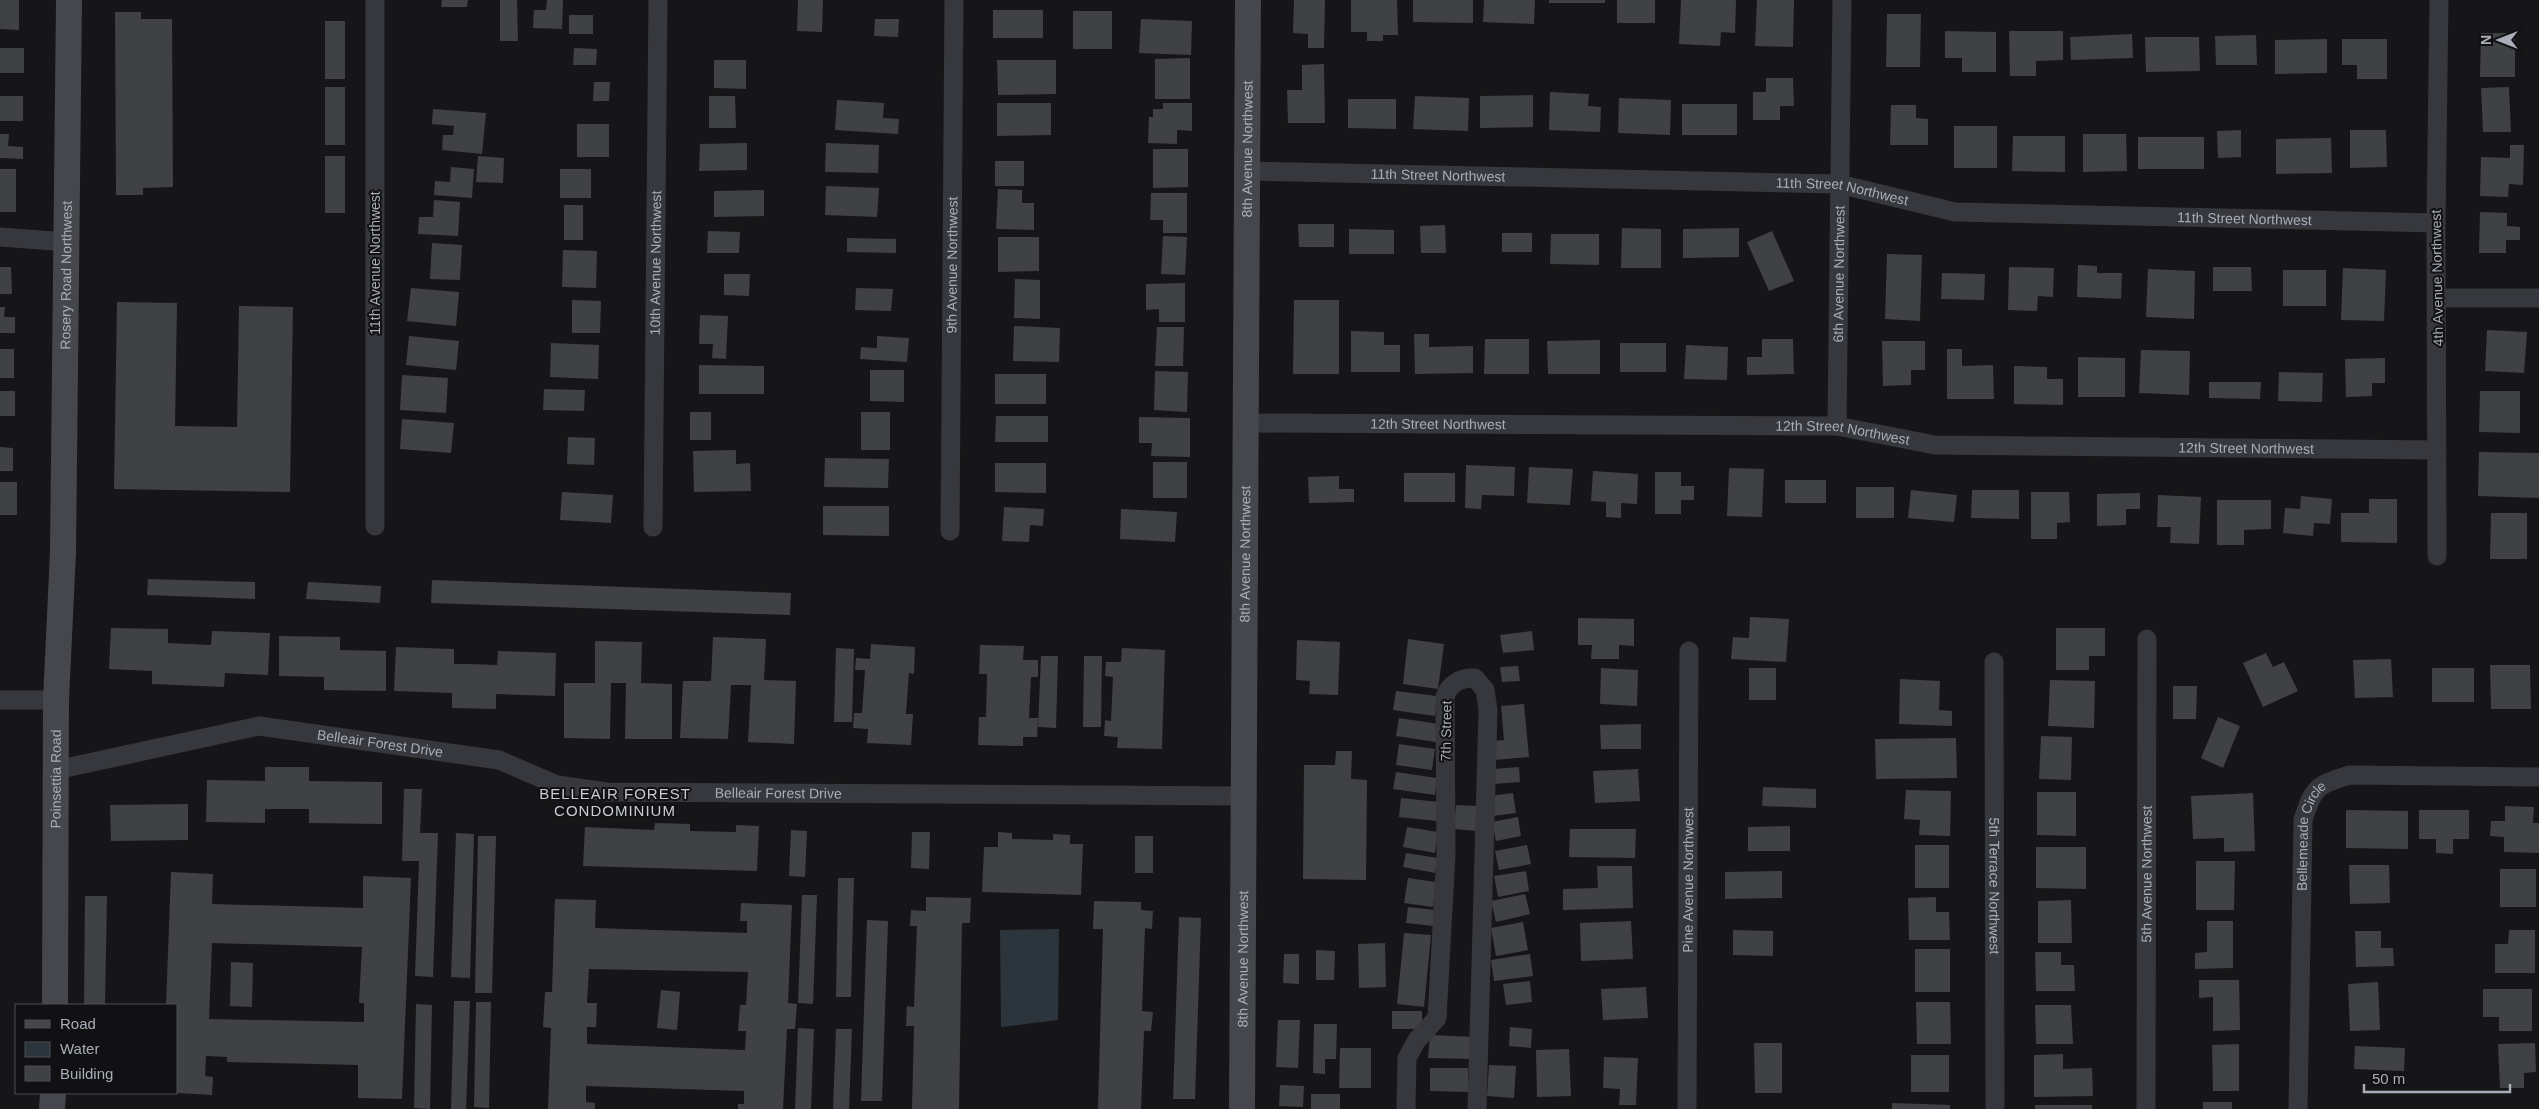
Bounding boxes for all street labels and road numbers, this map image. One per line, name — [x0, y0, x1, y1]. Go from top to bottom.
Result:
street label: 8th Avenue Northwest — [1239, 80, 1256, 217]
street label: 11th Street Northwest — [1371, 166, 1505, 185]
street label: 11th Street Northwest — [1775, 175, 1910, 208]
street label: 10th Avenue Northwest — [647, 190, 664, 335]
street label: 11th Avenue Northwest — [367, 191, 383, 335]
street label: 9th Avenue Northwest — [943, 196, 961, 334]
street label: Rosery Road Northwest — [57, 201, 75, 350]
street label: 6th Avenue Northwest — [1830, 205, 1848, 343]
street label: 11th Street Northwest — [2177, 209, 2312, 228]
street label: 4th Avenue Northwest — [2428, 209, 2446, 346]
street label: 12th Street Northwest — [1370, 416, 1506, 432]
street label: 12th Street Northwest — [1775, 418, 1911, 448]
street label: 12th Street Northwest — [2178, 439, 2314, 457]
street label: 8th Avenue Northwest — [1237, 485, 1253, 622]
street label: 7th Street — [1437, 700, 1455, 761]
street label: Belleair Forest Drive — [316, 726, 444, 760]
street label: Poinsettia Road — [48, 729, 64, 829]
street label: Bellemeade Circle — [2294, 777, 2329, 891]
street label: Belleair Forest Drive — [715, 785, 842, 801]
street label: 5th Avenue Northwest — [2138, 805, 2155, 942]
street label: Pine Avenue Northwest — [1680, 807, 1696, 953]
street label: 5th Terrace Northwest — [1986, 818, 2003, 955]
street label: 8th Avenue Northwest — [1234, 890, 1251, 1027]

